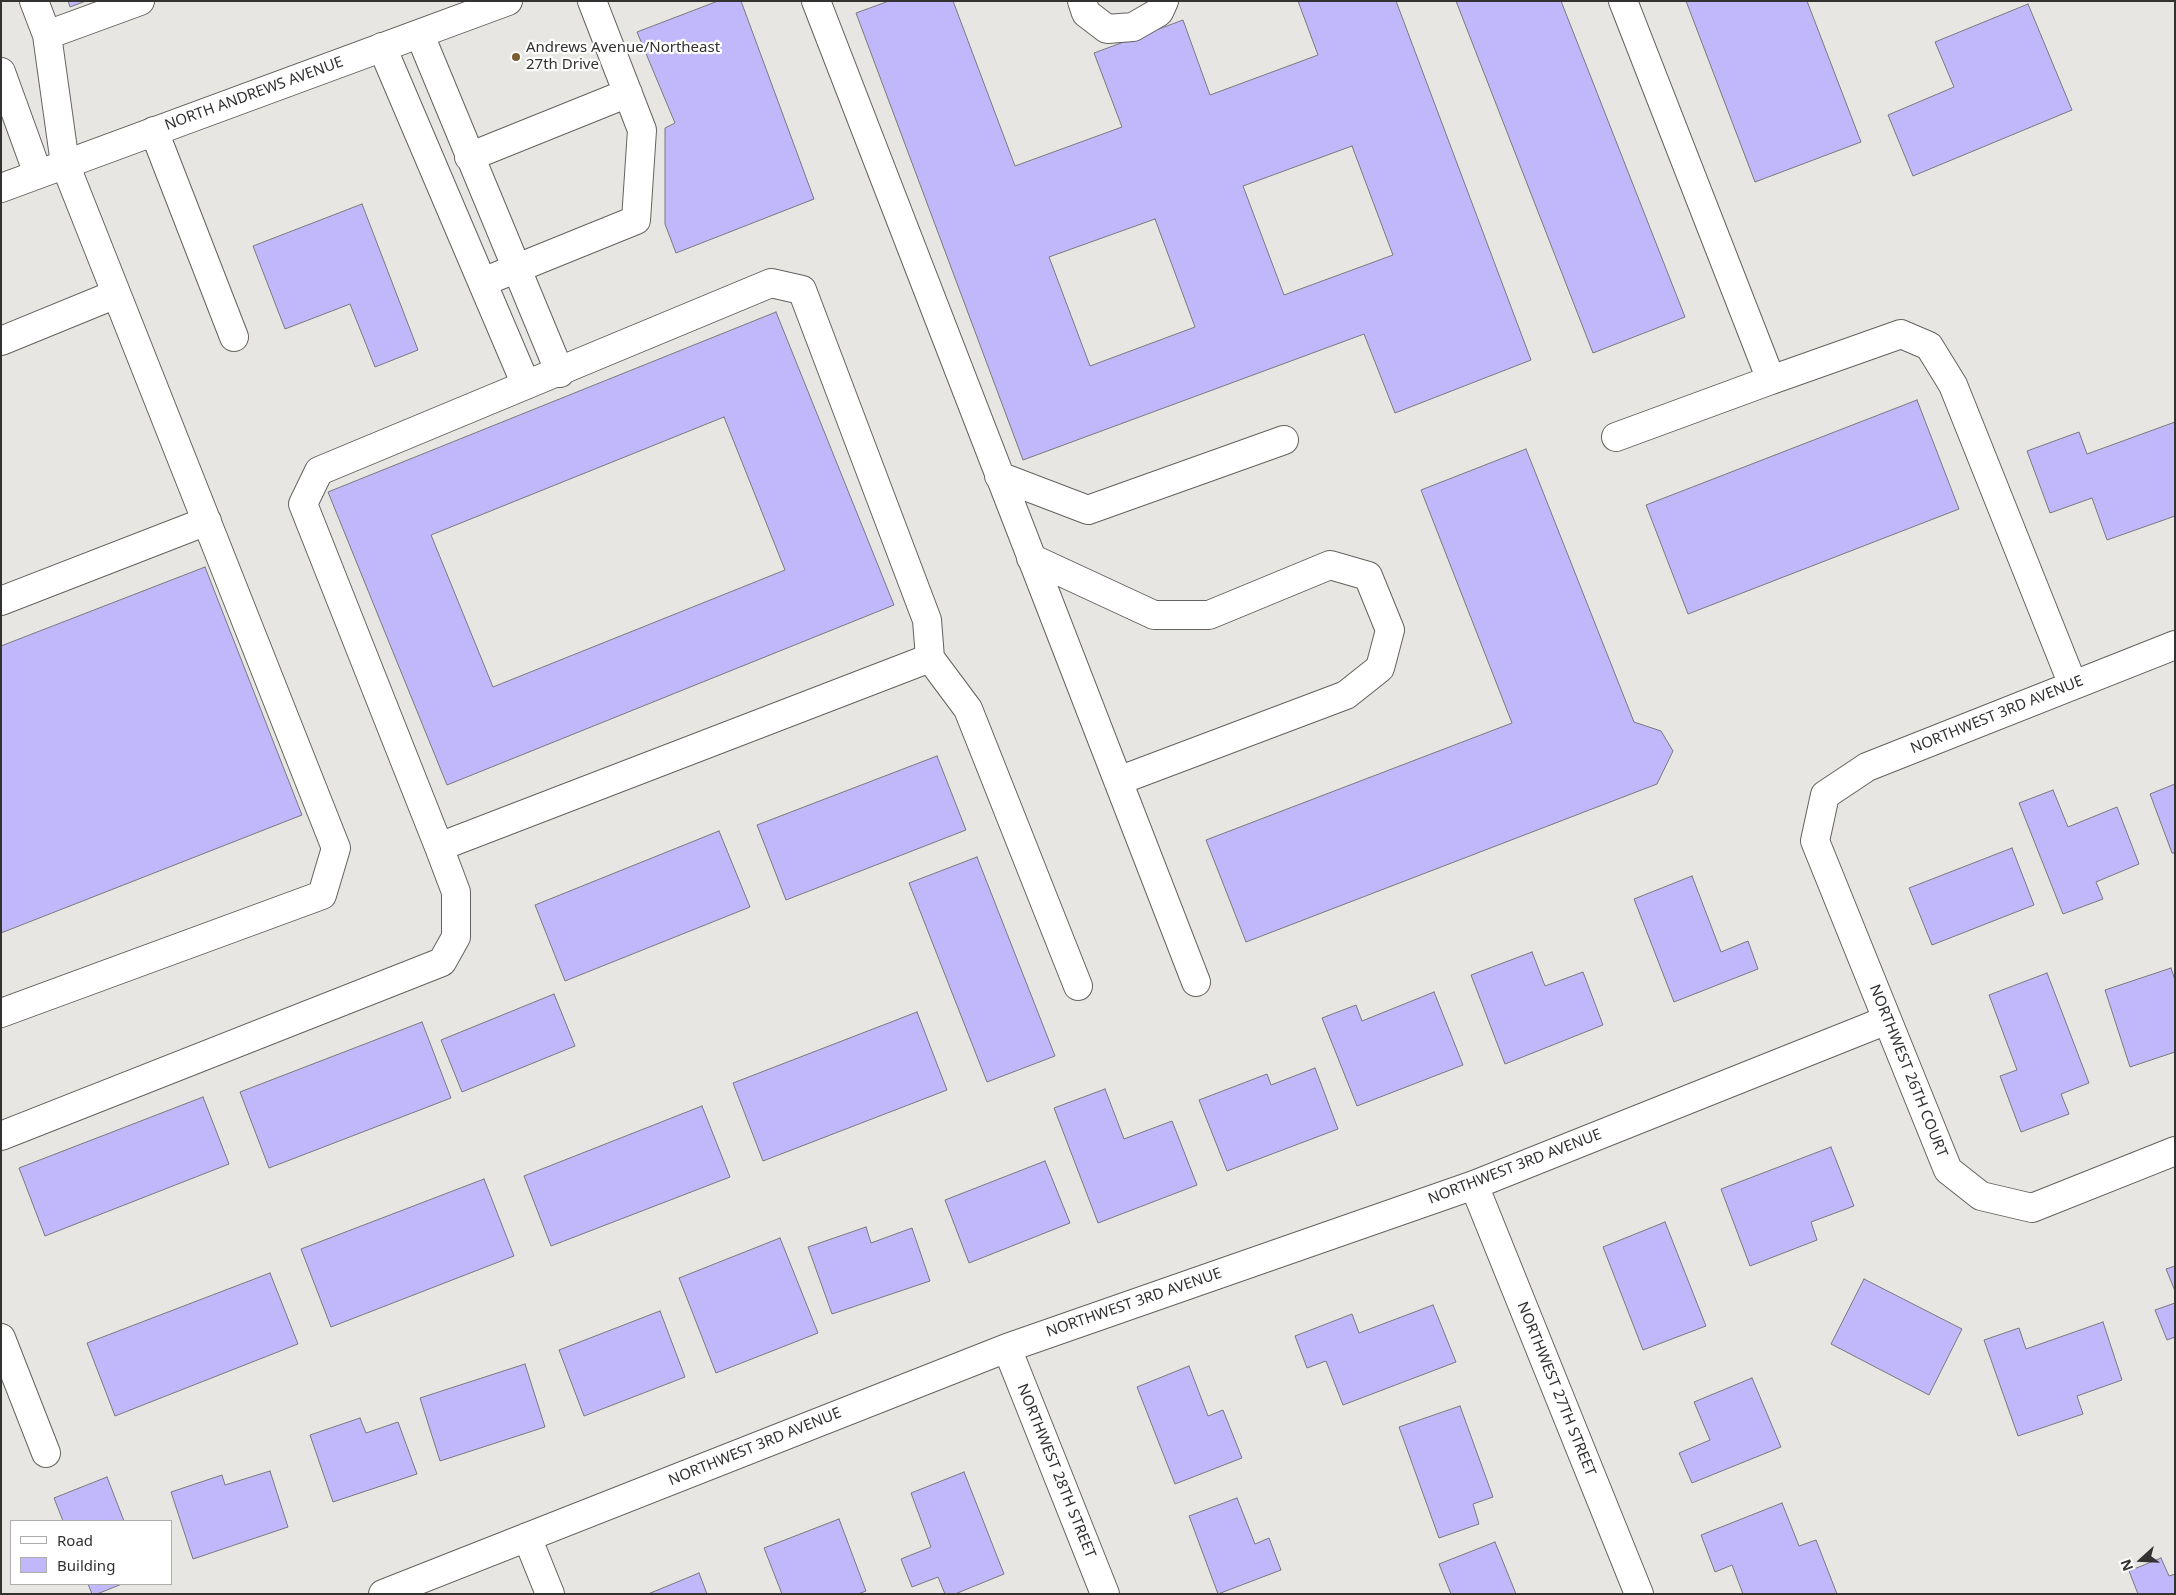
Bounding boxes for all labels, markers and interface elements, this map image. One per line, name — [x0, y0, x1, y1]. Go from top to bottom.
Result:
place label: Andrews Avenue/Northeast 27th Drive — [526, 39, 720, 74]
marker: Andrews Avenue/Northeast 27th Drive — [510, 51, 522, 63]
street label: NORTH ANDREWS AVENUE — [162, 53, 346, 135]
street label: NORTHWEST 3RD AVENUE — [1908, 672, 2086, 758]
street label: NORTHWEST 26TH COURT — [1865, 982, 1951, 1160]
street label: NORTHWEST 3RD AVENUE — [1426, 1126, 1604, 1208]
street label: NORTHWEST 3RD AVENUE — [1044, 1264, 1224, 1342]
street label: NORTHWEST 27TH STREET — [1513, 1299, 1599, 1479]
street label: NORTHWEST 28TH STREET — [1013, 1381, 1099, 1561]
street label: NORTHWEST 3RD AVENUE — [666, 1404, 844, 1490]
legend — [10, 1520, 172, 1585]
text: Road — [57, 1530, 93, 1550]
north arrow — [2116, 1535, 2166, 1585]
text: Building — [57, 1555, 115, 1575]
text: N — [2116, 1557, 2137, 1574]

